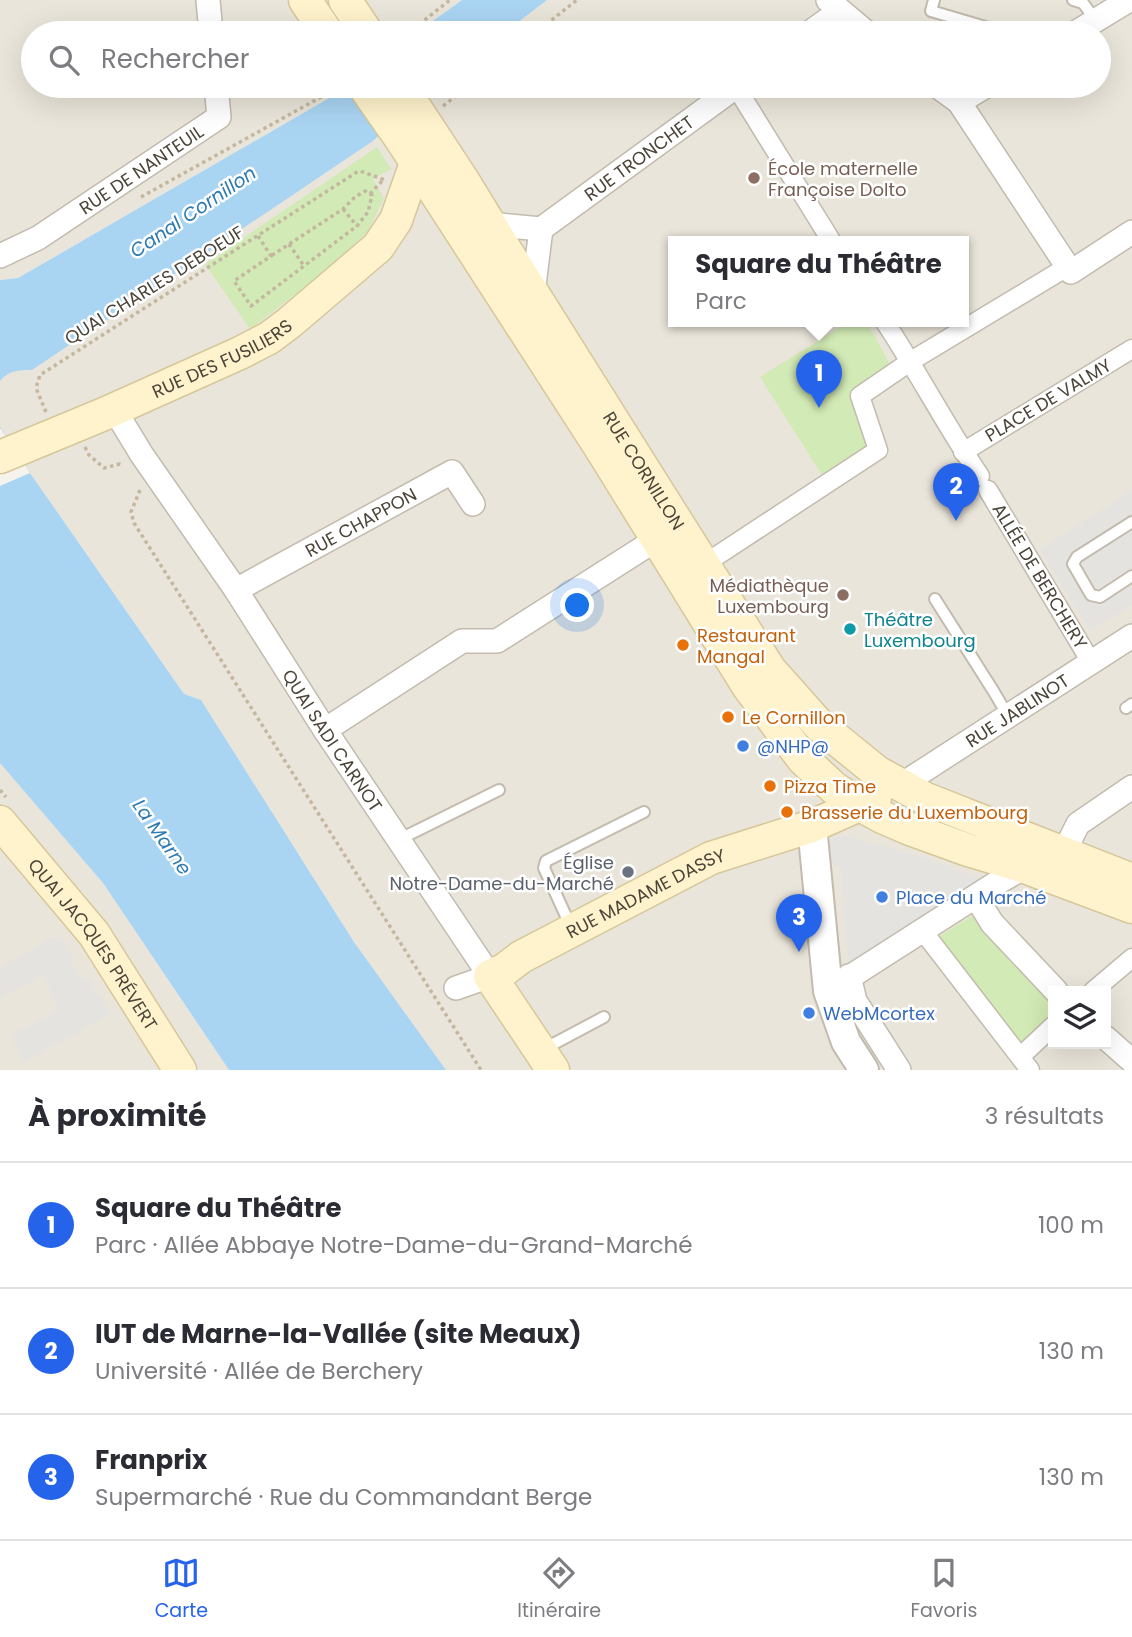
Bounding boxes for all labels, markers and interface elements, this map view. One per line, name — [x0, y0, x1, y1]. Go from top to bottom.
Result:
search box — [21, 21, 1111, 98]
icon: search — [45, 41, 83, 79]
text: Rechercher — [101, 41, 249, 77]
street label: RUE TRONCHET — [579, 109, 699, 206]
street label: RUE DE NANTEUIL — [74, 118, 208, 220]
place label: École maternelle Françoise Dolto — [768, 156, 918, 202]
water label: Canal Cornillon — [124, 160, 262, 264]
marker: École maternelle Françoise Dolto — [746, 170, 762, 186]
street label: QUAI CHARLES DEBOEUF — [60, 220, 248, 350]
popup — [668, 236, 969, 327]
text: Square du Théâtre — [695, 246, 942, 282]
text: Parc — [695, 285, 747, 317]
street label: RUE DES FUSILIERS — [148, 313, 297, 403]
pin: 1 — [796, 350, 842, 408]
street label: PLACE DE VALMY — [980, 352, 1116, 448]
street label: RUE CORNILLON — [598, 406, 691, 534]
pin: 2 — [933, 463, 979, 521]
street label: RUE CHAPPON — [300, 481, 421, 562]
street label: ALLÉE DE BERCHERY — [987, 498, 1094, 654]
place label: Médiathèque Luxembourg — [709, 573, 829, 619]
marker: Médiathèque Luxembourg — [835, 587, 851, 603]
your location — [560, 588, 594, 622]
place label: Théâtre Luxembourg — [864, 607, 976, 653]
marker: Théâtre Luxembourg — [842, 621, 858, 637]
place label: Restaurant Mangal — [697, 623, 796, 669]
marker: Restaurant Mangal — [675, 637, 691, 653]
street label: QUAI SADI CARNOT — [277, 664, 389, 817]
street label: RUE JABLINOT — [960, 667, 1074, 753]
place label: Le Cornillon — [742, 705, 846, 730]
marker: Le Cornillon — [720, 709, 736, 725]
place label: @NHP@ — [757, 734, 829, 759]
marker: @NHP@ — [735, 738, 751, 754]
place label: Pizza Time — [784, 774, 876, 799]
marker: Pizza Time — [762, 778, 778, 794]
water label: La Marne — [126, 794, 198, 881]
place label: Brasserie du Luxembourg — [801, 800, 1028, 825]
marker: Brasserie du Luxembourg — [779, 804, 795, 820]
street label: RUE MADAME DASSY — [562, 842, 728, 944]
place label: Église Notre-Dame-du-Marché — [389, 850, 614, 896]
street label: QUAI JACQUES PRÉVERT — [23, 853, 164, 1035]
marker: Église Notre-Dame-du-Marché — [620, 864, 636, 880]
place label: Place du Marché — [896, 885, 1046, 910]
marker: Place du Marché — [874, 889, 890, 905]
pin: 3 — [776, 894, 822, 952]
map controls — [1048, 986, 1111, 1049]
button: layers — [1048, 986, 1111, 1049]
place label: WebMcortex — [823, 1001, 935, 1026]
marker: WebMcortex — [801, 1005, 817, 1021]
text: À proximité — [28, 1094, 207, 1137]
text: 3 résultats — [985, 1100, 1104, 1132]
text: Square du Théâtre — [95, 1190, 341, 1226]
text: 1 — [47, 1209, 55, 1241]
text: 100 m — [1038, 1209, 1104, 1241]
text: Parc · Allée Abbaye Notre-Dame-du-Grand-Marché — [95, 1229, 693, 1261]
text: IUT de Marne-la-Vallée (site Meaux) — [95, 1316, 582, 1352]
text: 2 — [44, 1335, 58, 1367]
text: 130 m — [1039, 1335, 1104, 1367]
text: Université · Allée de Berchery — [95, 1355, 423, 1387]
text: Franprix — [95, 1442, 207, 1478]
text: 3 — [44, 1461, 58, 1493]
text: 130 m — [1039, 1461, 1104, 1493]
text: Supermarché · Rue du Commandant Berge — [95, 1481, 592, 1513]
tab: Carte — [155, 1554, 208, 1625]
tab: Itinéraire — [517, 1554, 601, 1625]
tab: Favoris — [910, 1554, 977, 1625]

